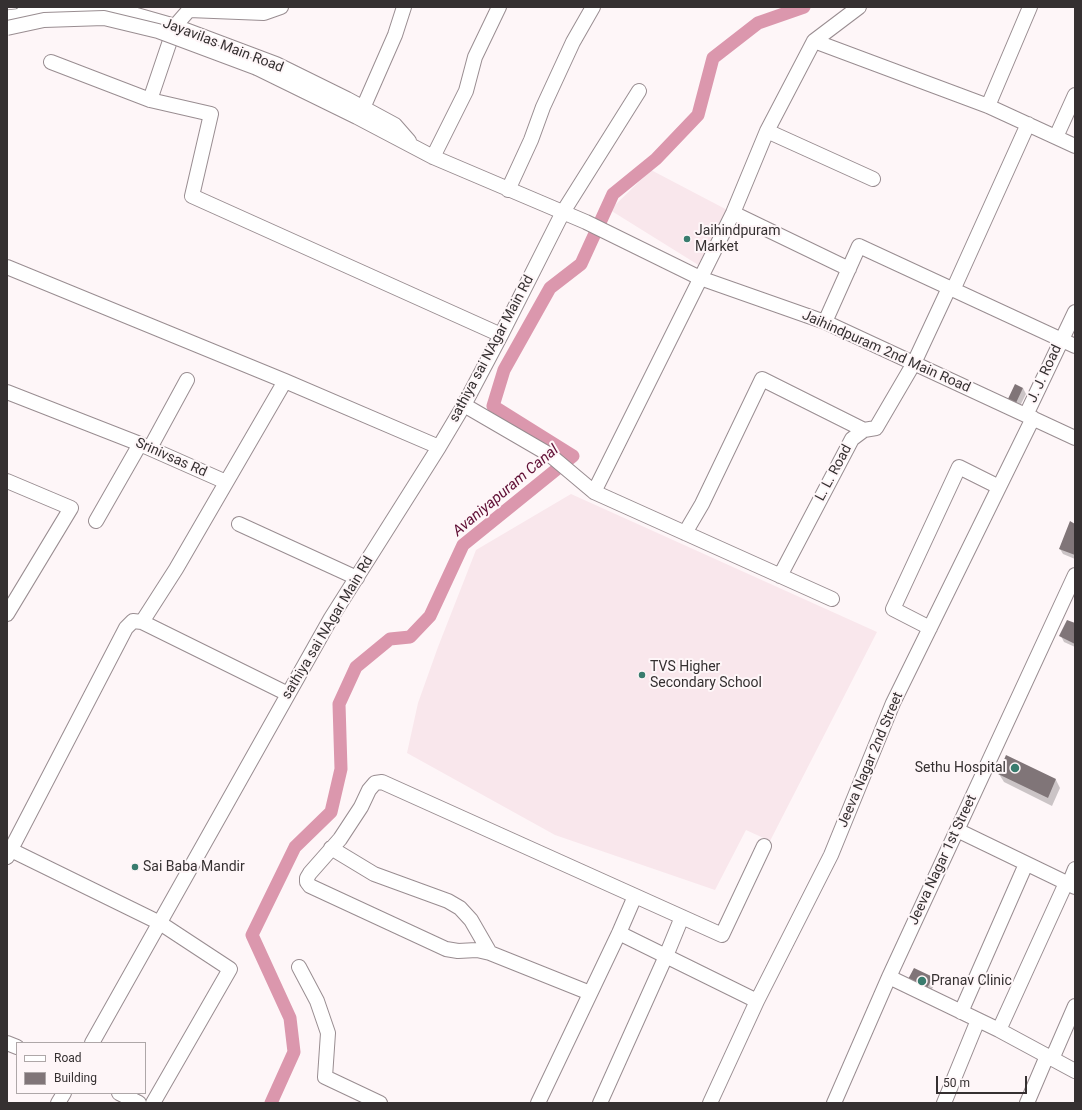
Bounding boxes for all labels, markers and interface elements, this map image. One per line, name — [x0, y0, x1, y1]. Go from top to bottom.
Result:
street label: Jayavilas Main Road — [160, 15, 286, 77]
place label: Jaihindpuram Market — [695, 223, 780, 256]
marker: Jaihindpuram Market — [682, 234, 692, 244]
street label: sathiya sai NAgar Main Rd — [446, 273, 538, 425]
street label: Jaihindpuram 2nd Main Road — [799, 307, 973, 397]
street label: J. J. Road — [1024, 342, 1066, 406]
street label: Srinivsas Rd — [133, 435, 209, 481]
water label: Avaniyapuram Canal — [450, 442, 562, 540]
street label: L. L. Road — [812, 442, 856, 504]
street label: sathiya sai NAgar Main Rd — [279, 553, 377, 703]
place label: TVS Higher Secondary School — [650, 659, 762, 692]
marker: TVS Higher Secondary School — [637, 670, 647, 680]
street label: Jeeva Nagar 2nd Street — [835, 690, 907, 830]
place label: Sethu Hospital — [915, 760, 1006, 776]
marker: Sethu Hospital — [1009, 762, 1021, 774]
street label: Jeeva Nagar 1st Street — [905, 792, 981, 928]
place label: Sai Baba Mandir — [143, 859, 245, 875]
marker: Sai Baba Mandir — [130, 862, 140, 872]
place label: Pranav Clinic — [931, 973, 1012, 989]
marker: Pranav Clinic — [916, 975, 928, 987]
legend — [16, 1042, 146, 1094]
text: Road — [54, 1051, 82, 1065]
scale bar — [938, 1068, 1029, 1094]
text: Building — [54, 1071, 97, 1085]
text: 50 m — [943, 1076, 970, 1090]

